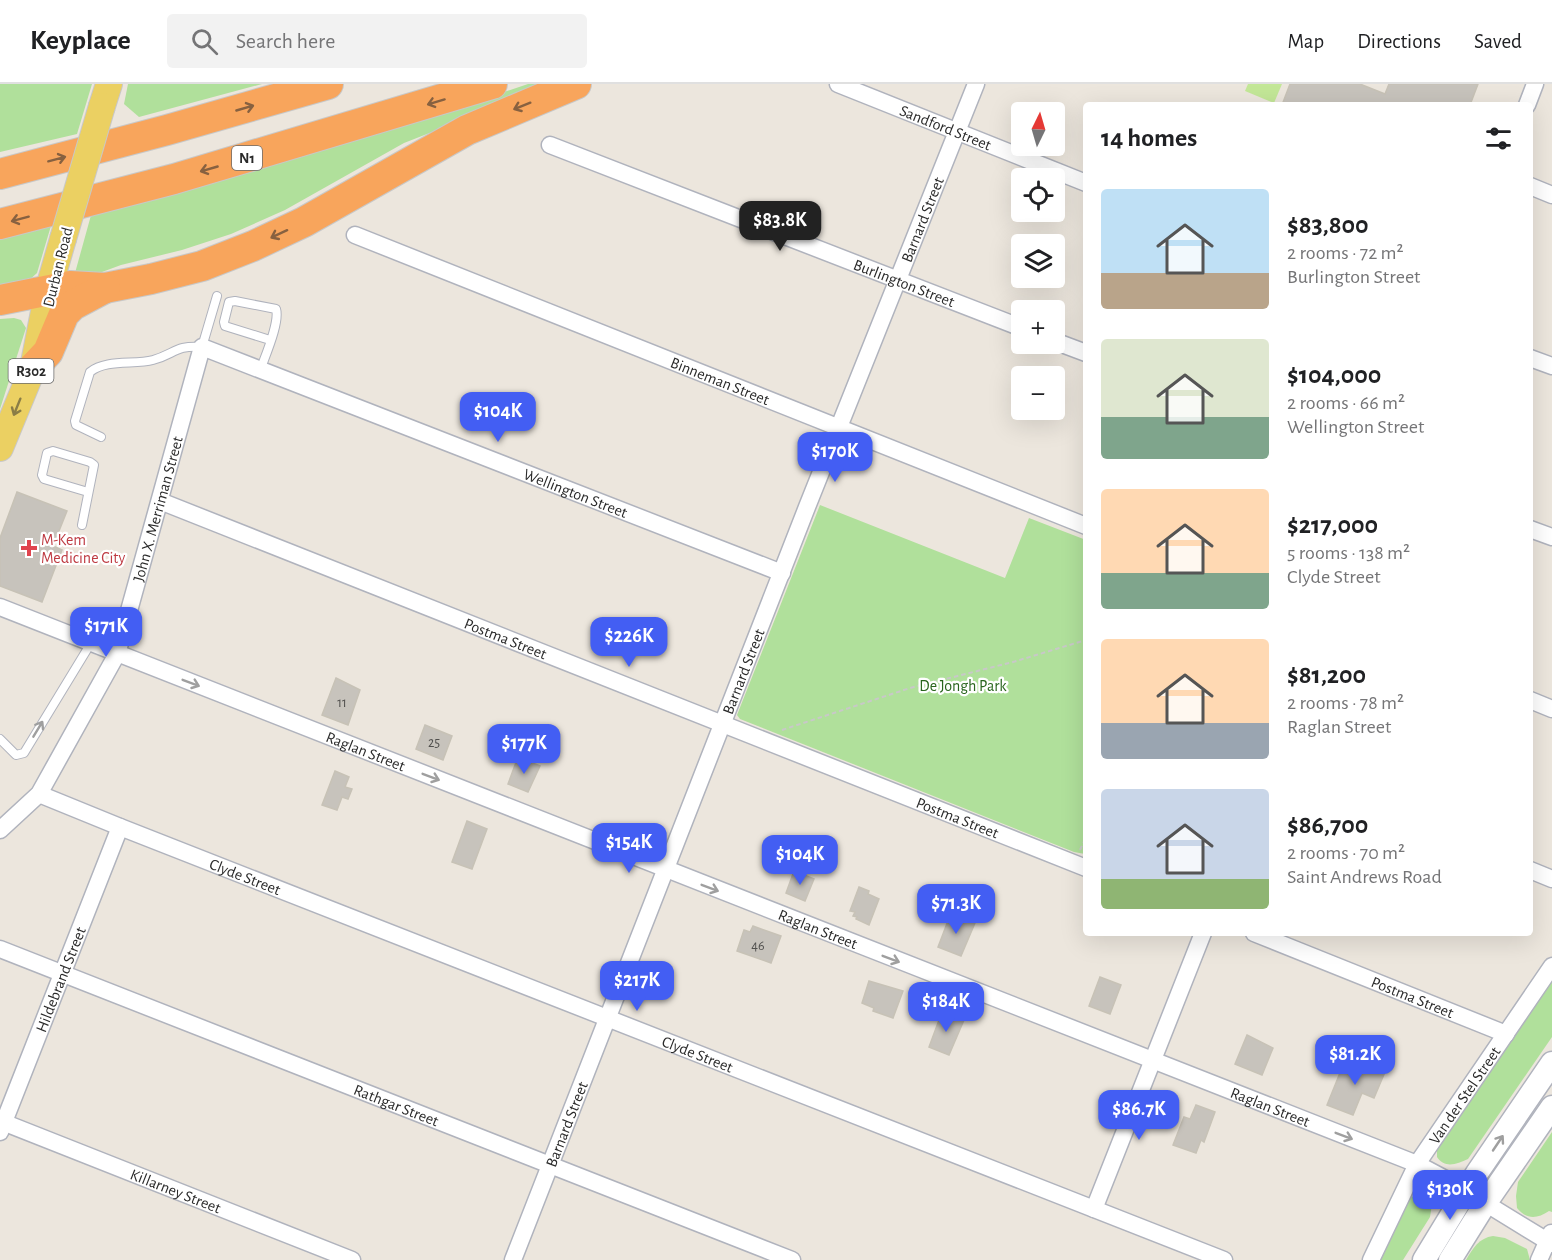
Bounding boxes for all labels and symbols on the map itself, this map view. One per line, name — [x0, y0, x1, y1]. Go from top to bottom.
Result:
one-way arrow — [427, 97, 446, 108]
one-way arrow — [513, 101, 532, 112]
one-way arrow — [235, 102, 254, 113]
north arrow — [1011, 102, 1065, 156]
street label: Sandford Street — [897, 103, 993, 153]
road number: N1 — [232, 146, 262, 170]
one-way arrow — [47, 153, 66, 164]
one-way arrow — [199, 164, 218, 175]
street label: Barnard Street — [899, 175, 947, 265]
pin: $83.8K — [731, 201, 829, 252]
one-way arrow — [11, 213, 30, 225]
street label: Durban Road — [40, 226, 76, 309]
one-way arrow — [270, 229, 288, 241]
street label: Burlington Street — [851, 257, 957, 310]
street label: Binneman Street — [668, 354, 771, 408]
road number: R302 — [9, 359, 54, 383]
pin: $104K — [456, 392, 540, 443]
one-way arrow — [11, 398, 22, 416]
pin: $170K — [793, 432, 877, 483]
street label: John X. Merriman Street — [130, 435, 186, 583]
street label: Wellington Street — [521, 466, 630, 521]
place label: M-Kem Medicine City — [41, 532, 125, 567]
marker: M-Kem Medicine City — [22, 541, 36, 555]
pin: $171K — [64, 607, 148, 658]
street label: Postma Street — [462, 616, 549, 662]
pin: $226K — [587, 617, 671, 668]
street label: Barnard Street — [720, 627, 768, 717]
one-way arrow — [181, 678, 199, 689]
park label: De Jongh Park — [919, 678, 1007, 694]
house number: 11 — [337, 696, 347, 710]
one-way arrow — [33, 721, 45, 738]
pin: $177K — [482, 724, 566, 775]
street label: Raglan Street — [324, 729, 407, 774]
house number: 25 — [428, 736, 440, 750]
one-way arrow — [421, 773, 439, 784]
street label: Postma Street — [914, 795, 1001, 842]
pin: $154K — [587, 823, 671, 874]
pin: $104K — [758, 835, 842, 886]
street label: Clyde Street — [207, 856, 283, 898]
one-way arrow — [700, 883, 719, 894]
pin: $71.3K — [907, 884, 1005, 935]
street label: Raglan Street — [776, 907, 860, 952]
street label: Hildebrand Street — [33, 925, 89, 1035]
house number: 46 — [751, 939, 765, 953]
one-way arrow — [881, 954, 900, 965]
pin: $217K — [595, 961, 679, 1012]
street label: Postma Street — [1369, 974, 1456, 1021]
pin: $184K — [904, 982, 988, 1033]
street label: Clyde Street — [660, 1033, 735, 1076]
pin: $81.2K — [1306, 1035, 1404, 1086]
street label: Van der Stel Street — [1426, 1044, 1504, 1147]
street label: Barnard Street — [543, 1079, 591, 1169]
street label: Rathgar Street — [351, 1082, 441, 1129]
street label: Raglan Street — [1228, 1085, 1312, 1130]
pin: $86.7K — [1090, 1090, 1188, 1141]
one-way arrow — [1334, 1131, 1353, 1142]
one-way arrow — [1492, 1135, 1504, 1152]
street label: Killarney Street — [128, 1166, 223, 1216]
pin: $130K — [1408, 1170, 1492, 1221]

